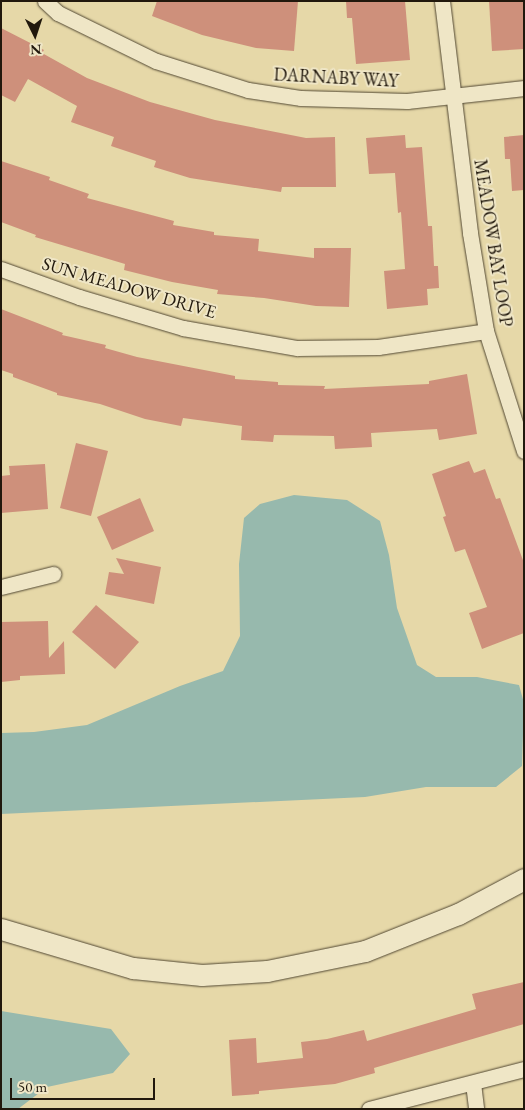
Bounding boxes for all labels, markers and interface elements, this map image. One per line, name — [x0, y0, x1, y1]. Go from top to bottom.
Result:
north arrow — [10, 10, 60, 60]
text: N — [30, 41, 42, 59]
street label: DARNABY WAY — [273, 64, 399, 92]
street label: MEADOW BAY LOOP — [469, 158, 517, 328]
street label: SUN MEADOW DRIVE — [40, 253, 218, 323]
scale bar — [12, 1068, 158, 1100]
text: 50 m — [18, 1077, 47, 1096]

